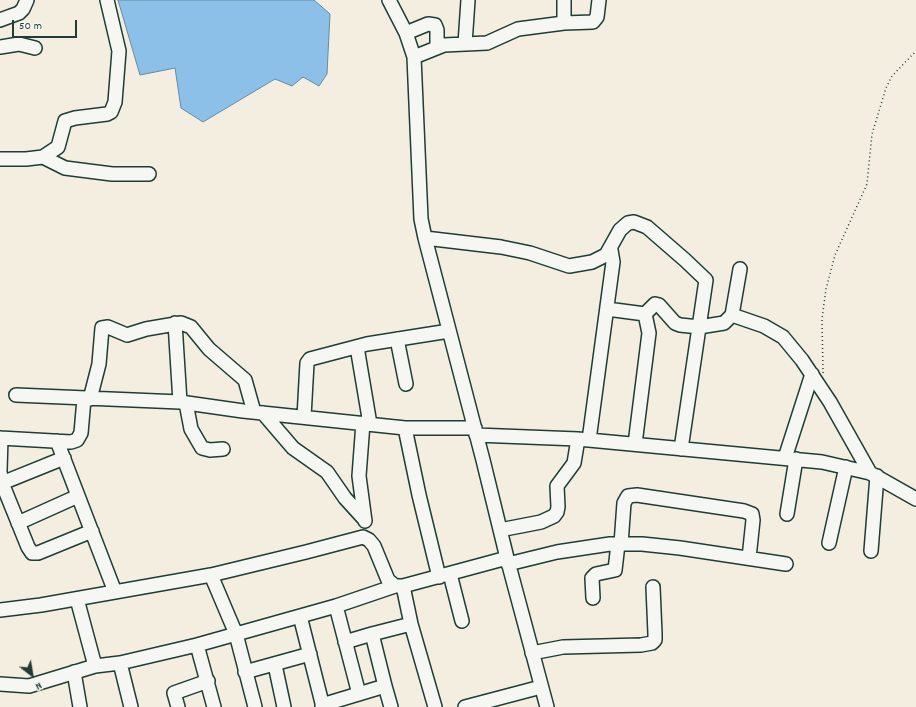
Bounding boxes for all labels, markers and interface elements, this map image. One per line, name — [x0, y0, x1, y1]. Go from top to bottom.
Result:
scale bar — [14, 12, 79, 38]
text: 50 m — [19, 18, 42, 35]
north arrow — [12, 655, 52, 695]
text: N — [32, 677, 45, 694]

